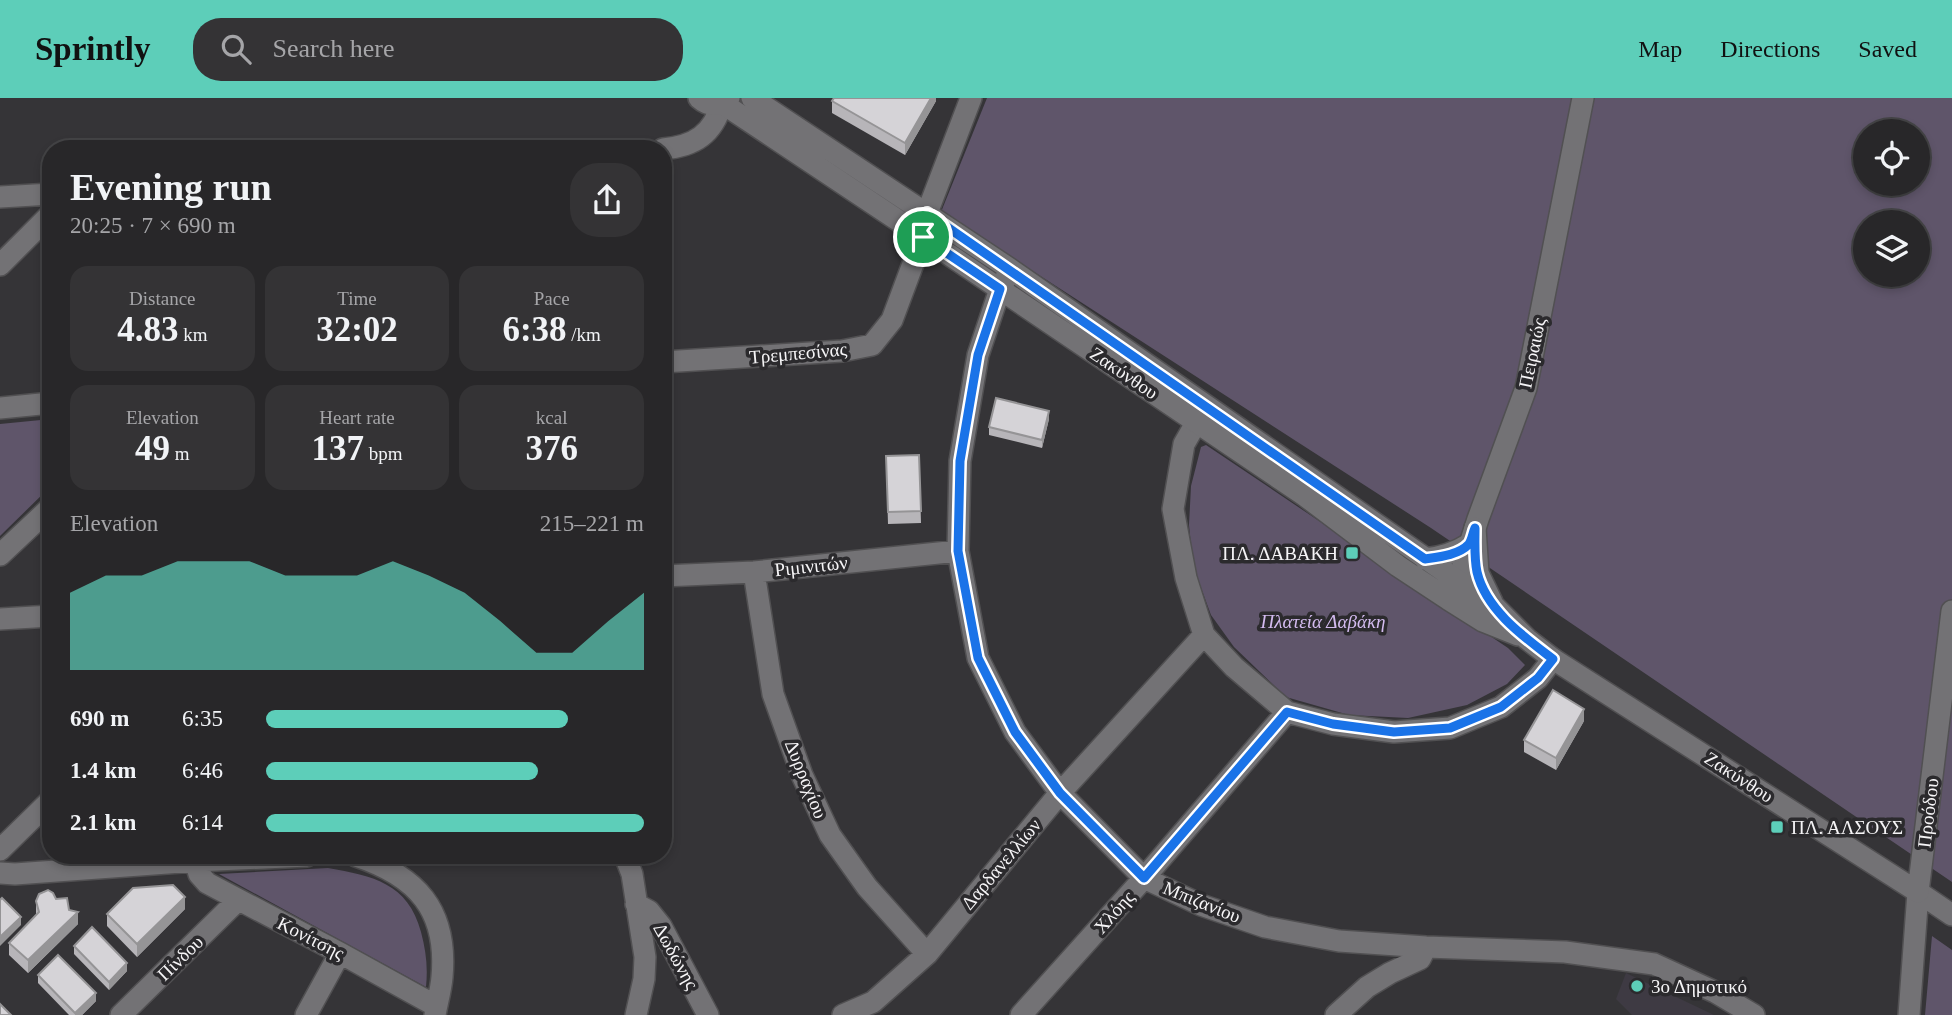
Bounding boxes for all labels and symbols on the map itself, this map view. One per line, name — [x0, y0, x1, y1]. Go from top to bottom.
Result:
pin — [893, 207, 953, 267]
street label: Πειραιώς — [1514, 315, 1550, 390]
street label: Τρεμπεσίνας — [748, 338, 848, 368]
street label: Ζακύνθου — [1086, 343, 1162, 403]
place label: ΠΛ. ΔΑΒΑΚΗ — [1222, 543, 1338, 564]
marker: ΠΛ. ΔΑΒΑΚΗ — [1344, 545, 1360, 561]
street label: Ριμινιτών — [773, 552, 849, 580]
park label: Πλατεία Δαβάκη — [1260, 611, 1385, 632]
street label: Δυρραχίου — [781, 737, 831, 821]
street label: Ζακύνθου — [1701, 747, 1777, 807]
street label: Προόδου — [1913, 777, 1943, 849]
street label: Δαρδανελλίων — [957, 814, 1045, 914]
place label: ΠΛ. ΑΛΣΟΥΣ — [1791, 817, 1903, 838]
marker: ΠΛ. ΑΛΣΟΥΣ — [1769, 819, 1785, 835]
street label: Μπιζανίου — [1160, 877, 1244, 927]
street label: Χλόης — [1090, 886, 1139, 938]
street label: Κονίτσης — [274, 912, 348, 964]
street label: Δωδώνης — [649, 919, 703, 993]
street label: Πίνδου — [153, 931, 207, 985]
place label: 3ο Δημοτικό — [1651, 976, 1747, 997]
marker: 3ο Δημοτικό — [1629, 978, 1645, 994]

